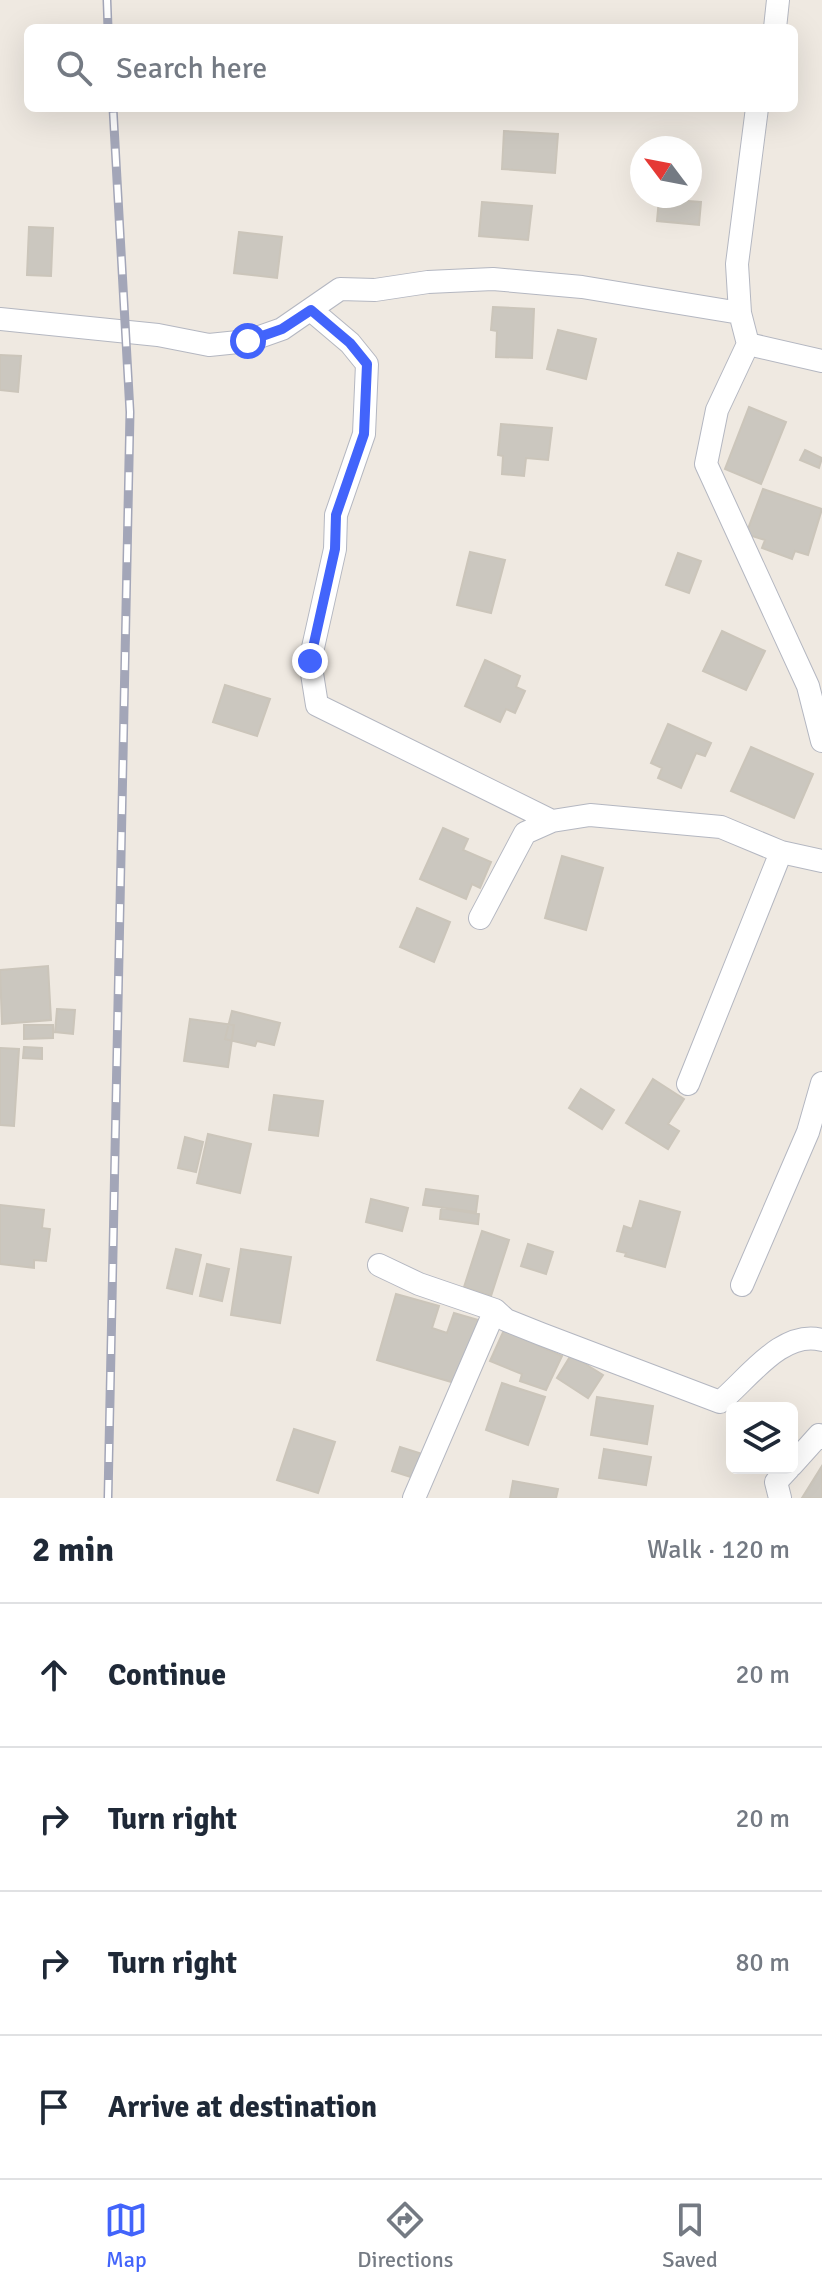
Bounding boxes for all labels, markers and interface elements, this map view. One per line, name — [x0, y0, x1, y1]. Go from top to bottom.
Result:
search box — [24, 24, 798, 112]
icon: search — [52, 46, 96, 90]
text: Search here — [116, 50, 267, 87]
north arrow — [630, 136, 702, 208]
route start — [230, 323, 266, 359]
route end — [292, 643, 328, 679]
map controls — [726, 1402, 798, 1474]
button: layers — [726, 1402, 798, 1474]
text: 2 min — [32, 1529, 114, 1571]
text: Walk · 120 m — [647, 1534, 790, 1566]
icon: ahead — [32, 1653, 76, 1697]
text: Continue — [108, 1657, 226, 1694]
text: 20 m — [735, 1659, 790, 1691]
icon: right — [32, 1797, 76, 1841]
text: Turn right — [108, 1801, 237, 1838]
text: 20 m — [735, 1803, 790, 1835]
icon: right — [32, 1941, 76, 1985]
text: Turn right — [108, 1945, 237, 1982]
text: 80 m — [735, 1947, 790, 1979]
icon: arrive — [32, 2085, 76, 2129]
text: Arrive at destination — [108, 2089, 377, 2126]
tab: Map — [104, 2198, 148, 2273]
tab: Directions — [357, 2198, 453, 2273]
tab: Saved — [662, 2198, 718, 2273]

